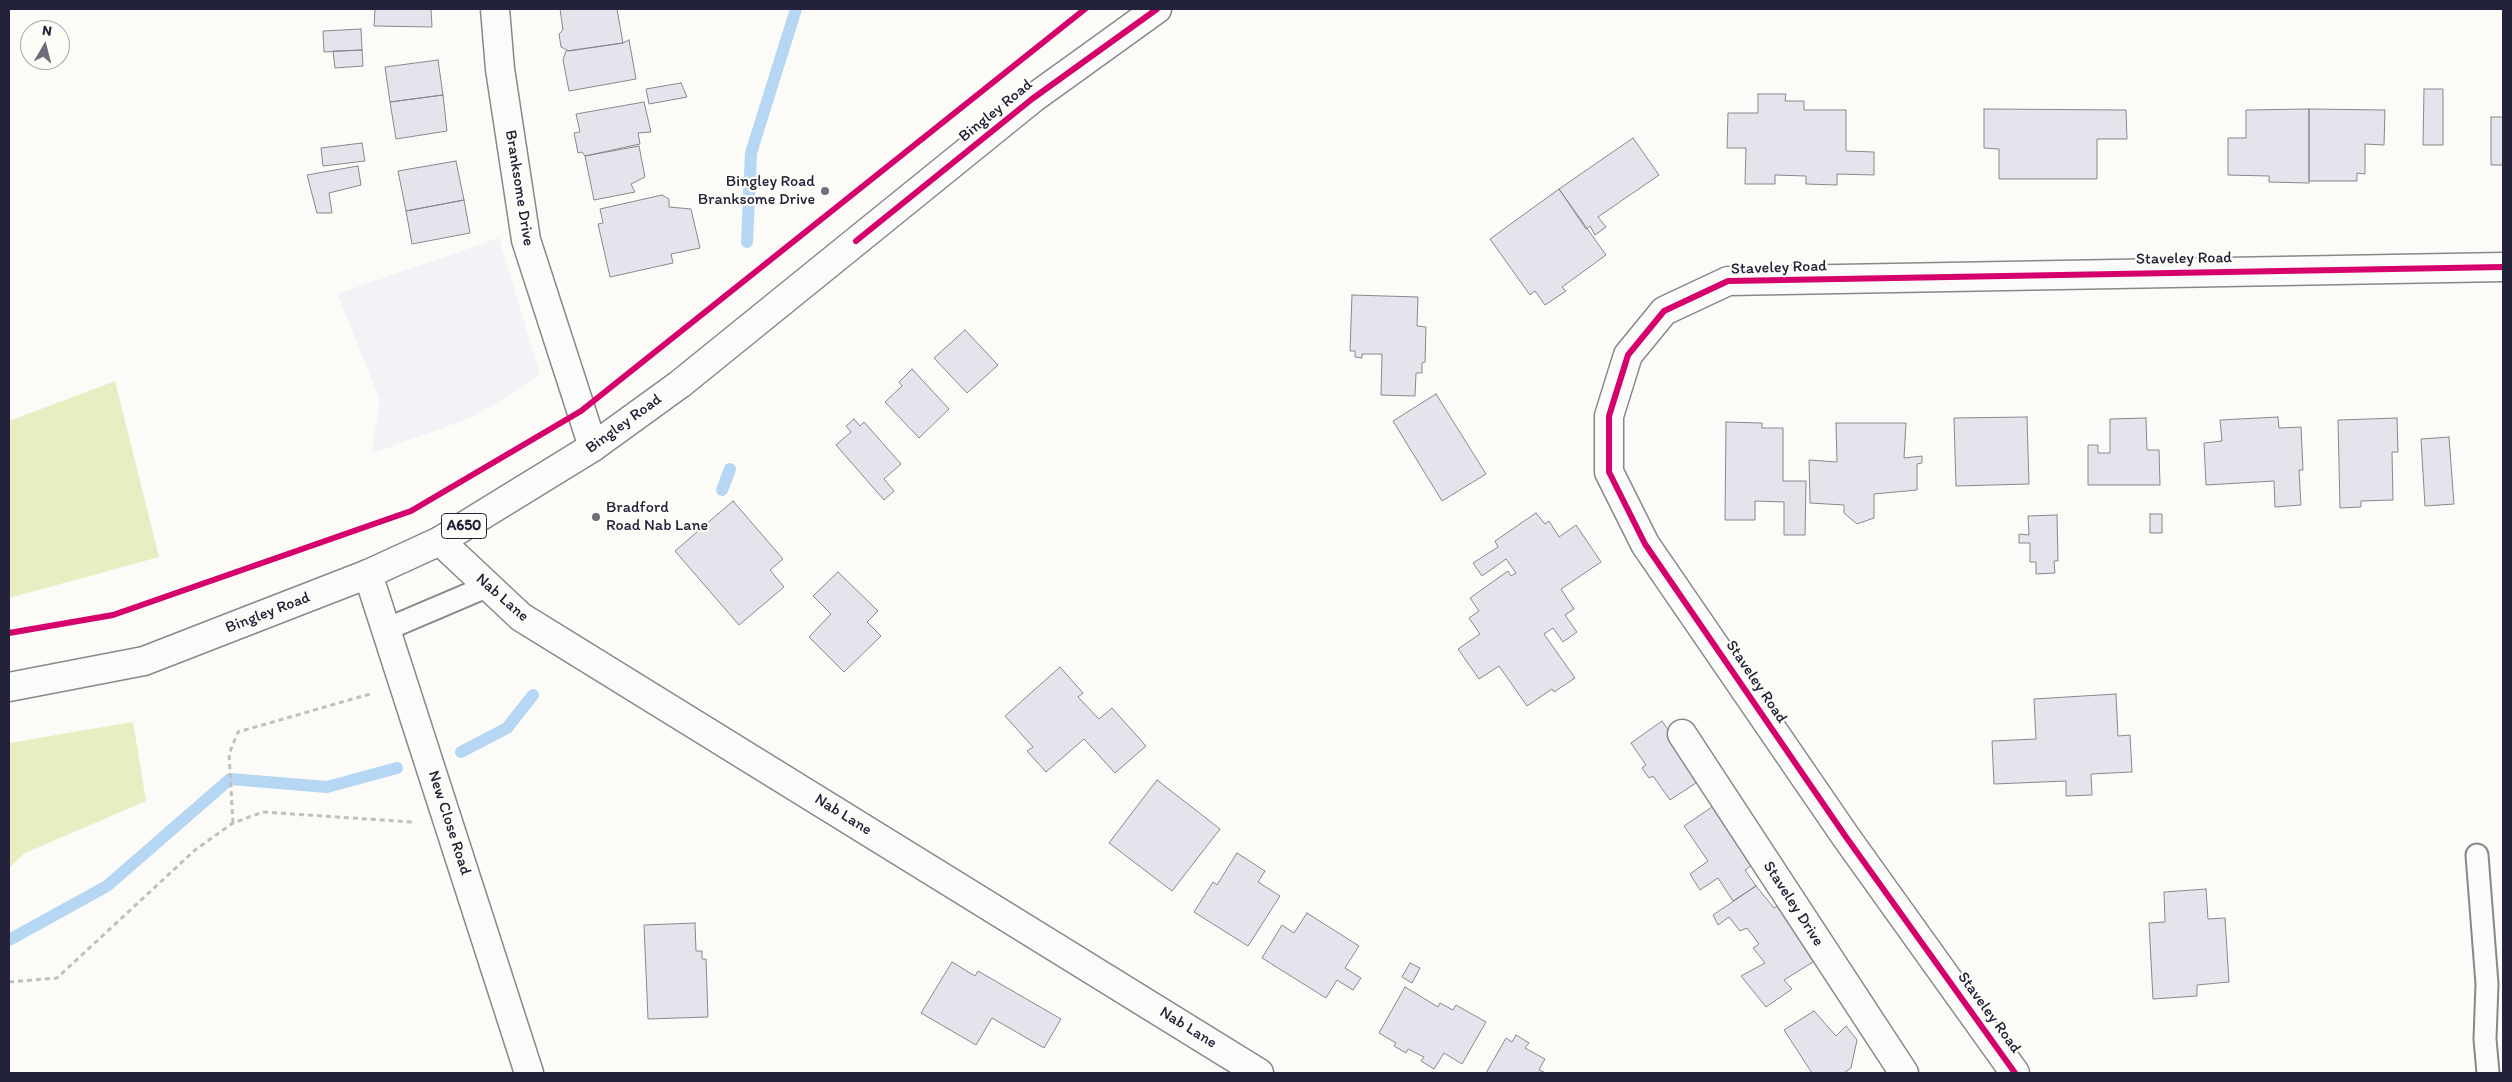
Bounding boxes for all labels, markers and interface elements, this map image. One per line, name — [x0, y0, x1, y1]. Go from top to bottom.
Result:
north arrow — [20, 20, 70, 70]
text: N — [41, 22, 53, 40]
street label: Bingley Road — [955, 75, 1037, 147]
street label: Branksome Drive — [500, 129, 538, 247]
place label: Bingley Road Branksome Drive — [698, 172, 815, 210]
marker: Bingley Road Branksome Drive — [819, 185, 831, 197]
street label: Staveley Road — [2136, 249, 2232, 269]
street label: Staveley Road — [1731, 257, 1827, 279]
street label: Bingley Road — [582, 390, 666, 458]
place label: Bradford Road Nab Lane — [606, 498, 708, 536]
marker: Bradford Road Nab Lane — [590, 511, 602, 523]
road number: A650 — [442, 514, 486, 538]
street label: Nab Lane — [472, 570, 532, 626]
street label: Bingley Road — [223, 588, 313, 638]
street label: Staveley Road — [1721, 637, 1791, 727]
street label: New Close Road — [423, 768, 475, 878]
street label: Nab Lane — [811, 790, 875, 840]
street label: Staveley Drive — [1758, 858, 1828, 950]
street label: Staveley Road — [1953, 968, 2025, 1058]
street label: Nab Lane — [1156, 1003, 1220, 1053]

